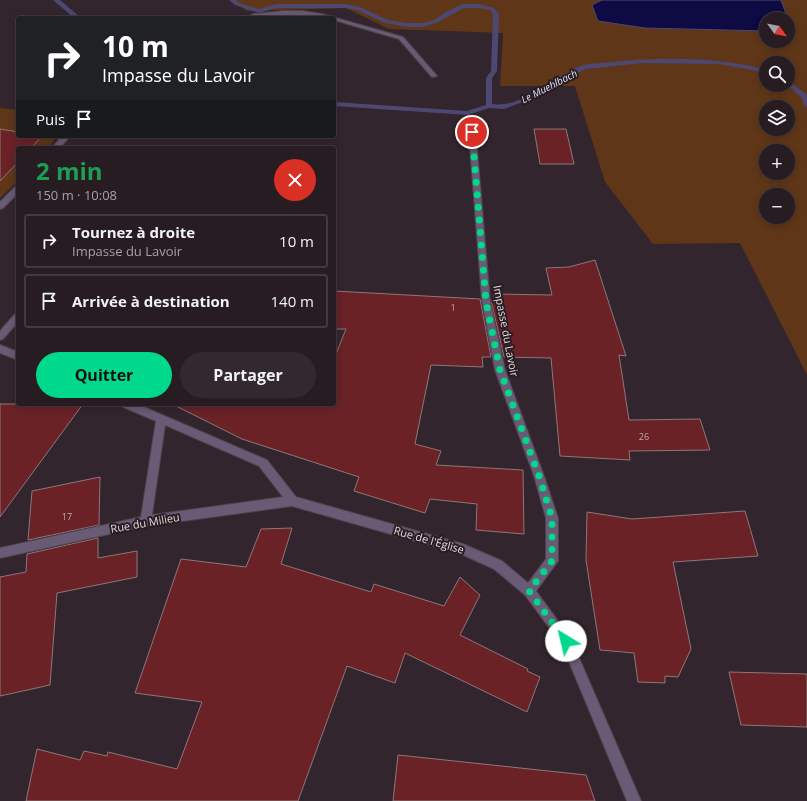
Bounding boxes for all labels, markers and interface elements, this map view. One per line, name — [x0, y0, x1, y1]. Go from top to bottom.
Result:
north arrow — [759, 12, 795, 48]
map controls — [759, 12, 795, 224]
text: 10 m — [102, 27, 169, 65]
icon: right — [36, 32, 88, 84]
button: search — [759, 56, 795, 92]
text: Impasse du Lavoir — [102, 63, 255, 87]
water label: Le Muehlbach — [518, 66, 580, 106]
button: layers — [759, 100, 795, 136]
icon: arrive — [73, 108, 95, 130]
text: Puis — [36, 109, 65, 129]
pin — [455, 115, 489, 149]
icon: arrive — [461, 121, 483, 143]
button: + — [759, 144, 795, 180]
text: 2 min — [36, 154, 103, 187]
button: close — [274, 159, 316, 201]
text: 150 m · 10:08 — [36, 186, 117, 204]
button: − — [759, 188, 795, 224]
text: Tournez à droite — [72, 222, 195, 242]
icon: right — [38, 230, 60, 252]
text: 10 m — [279, 231, 314, 251]
text: Impasse du Lavoir — [72, 242, 182, 260]
street label: Impasse du Lavoir — [490, 284, 523, 379]
icon: arrive — [38, 290, 60, 312]
text: Arrivée à destination — [72, 291, 230, 311]
text: 140 m — [270, 291, 314, 311]
house number: 1 — [450, 301, 456, 314]
button: Quitter — [36, 352, 172, 398]
button: Partager — [180, 352, 316, 398]
house number: 26 — [639, 430, 649, 443]
street label: Rue du Milieu — [109, 509, 181, 536]
house number: 17 — [62, 510, 72, 523]
street label: Rue de l'Église — [392, 522, 466, 557]
position arrow — [545, 620, 587, 662]

